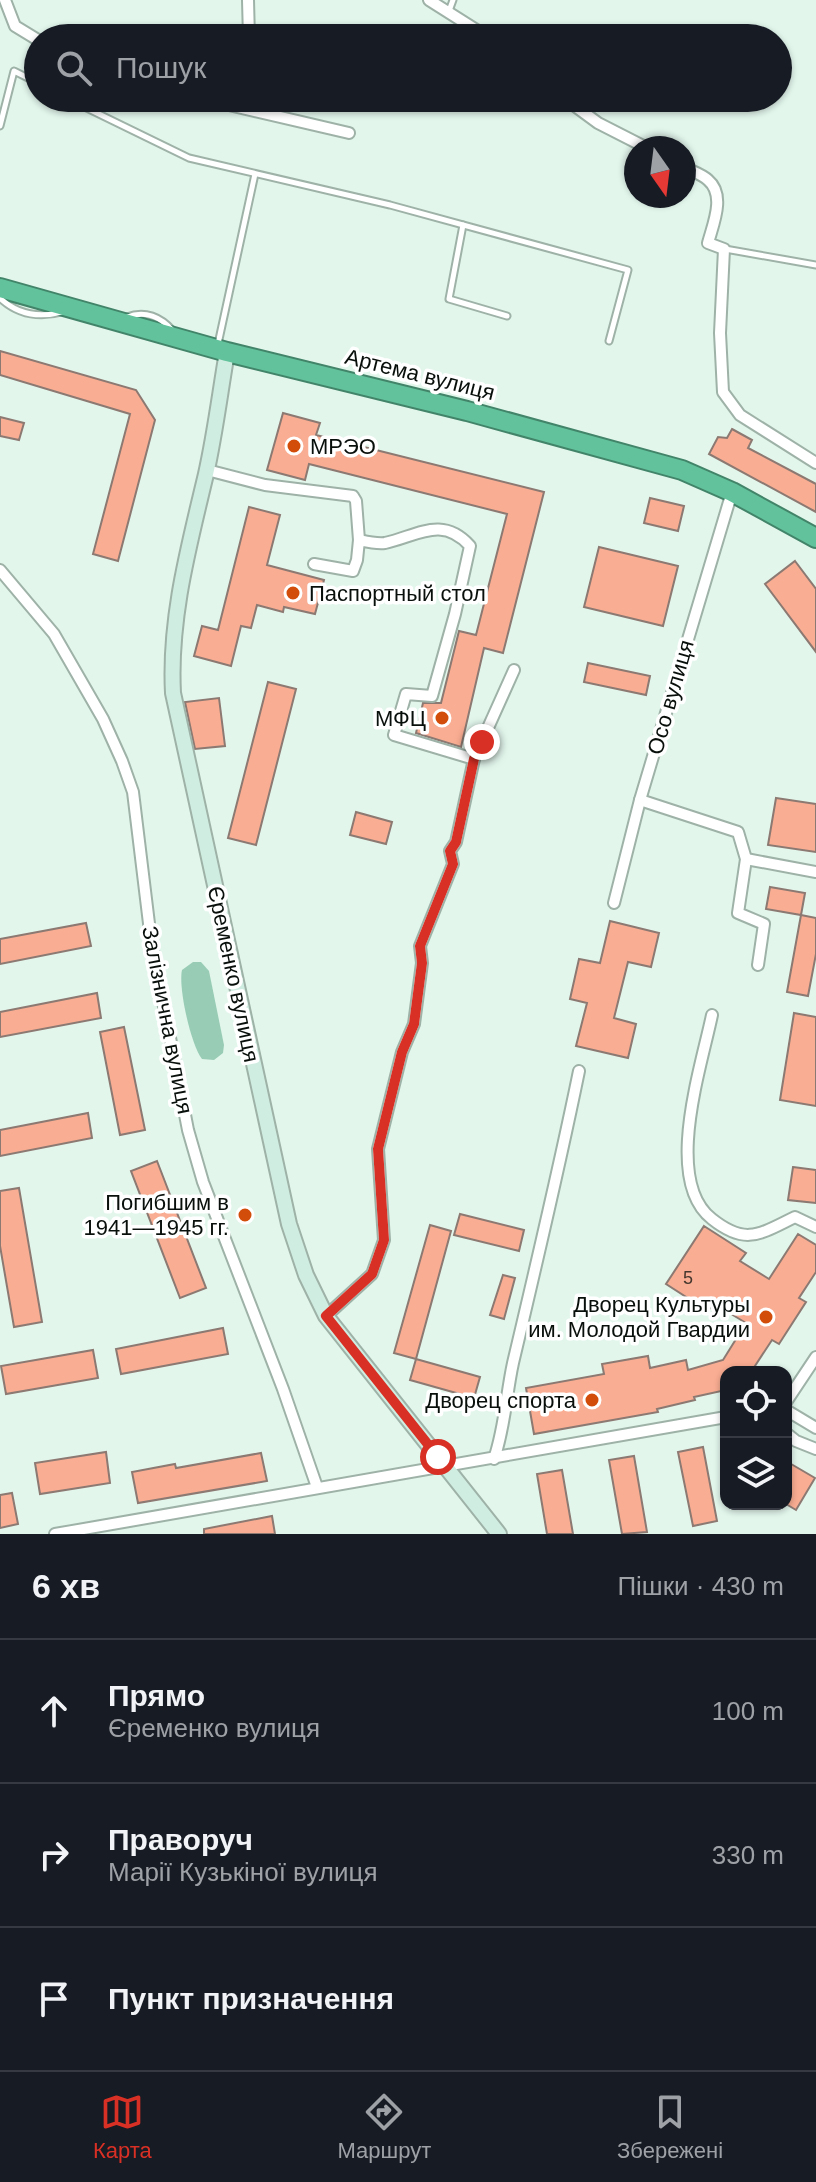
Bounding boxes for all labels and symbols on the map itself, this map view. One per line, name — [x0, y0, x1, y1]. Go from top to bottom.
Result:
north arrow — [624, 136, 696, 208]
street label: Артема вулиця — [342, 344, 497, 405]
place label: МРЭО — [310, 434, 376, 459]
marker: МРЭО — [285, 437, 303, 455]
place label: Паспортный стол — [309, 581, 486, 606]
marker: Паспортный стол — [284, 584, 302, 602]
street label: Осо вулиця — [642, 637, 699, 757]
place label: МФЦ — [375, 706, 426, 731]
marker: МФЦ — [433, 709, 451, 727]
route end — [464, 724, 500, 760]
street label: Єременко вулиця — [203, 884, 264, 1064]
street label: Залізнична вулиця — [137, 924, 198, 1116]
place label: Погибшим в 1941—1945 гг. — [84, 1190, 229, 1240]
marker: Погибшим в 1941—1945 гг. — [236, 1206, 254, 1224]
house number: 5 — [683, 1268, 693, 1288]
place label: Дворец Культуры им. Молодой Гвардии — [528, 1292, 750, 1342]
marker: Дворец Культуры им. Молодой Гвардии — [757, 1308, 775, 1326]
place label: Дворец спорта — [425, 1388, 577, 1413]
marker: Дворец спорта — [583, 1391, 601, 1409]
route start — [420, 1439, 456, 1475]

